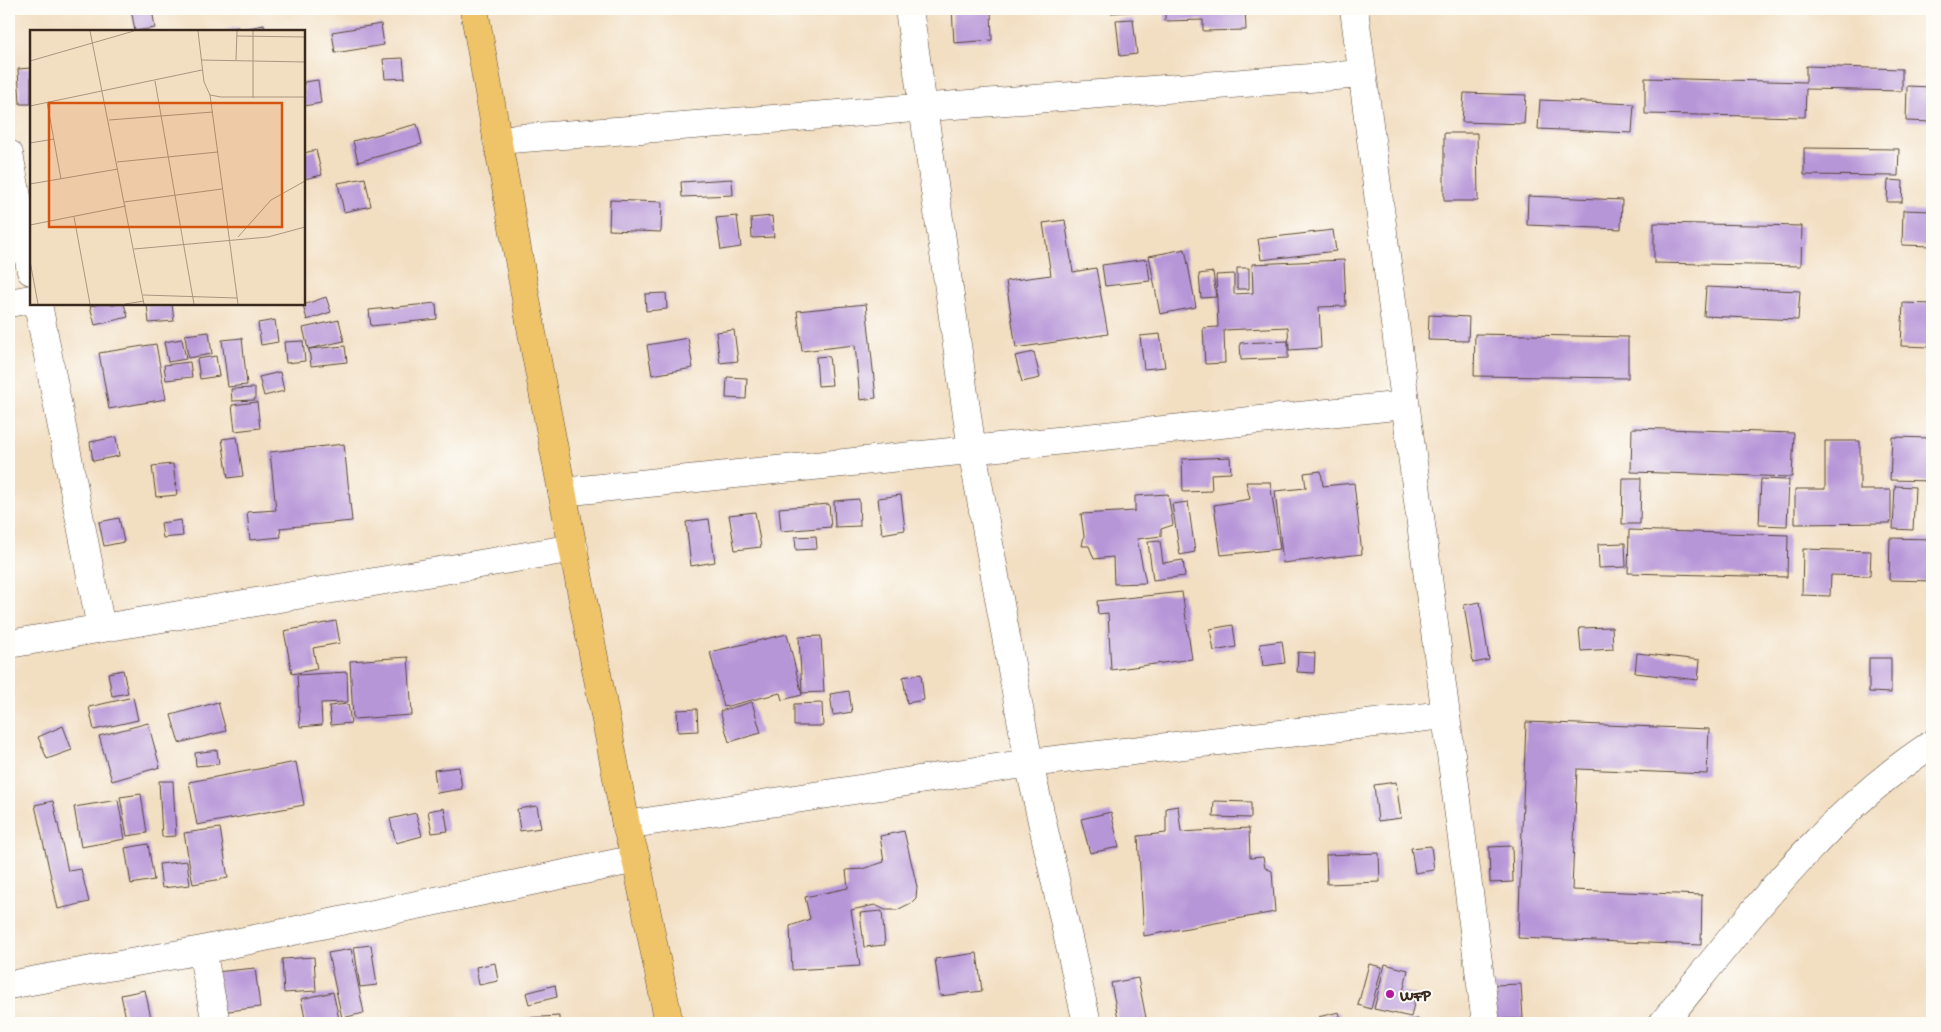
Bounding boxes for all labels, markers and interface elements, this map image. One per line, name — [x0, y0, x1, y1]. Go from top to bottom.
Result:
inset map — [30, 30, 305, 305]
marker: WFP — [1384, 988, 1396, 1000]
place label: WFP — [1399, 988, 1432, 1007]

